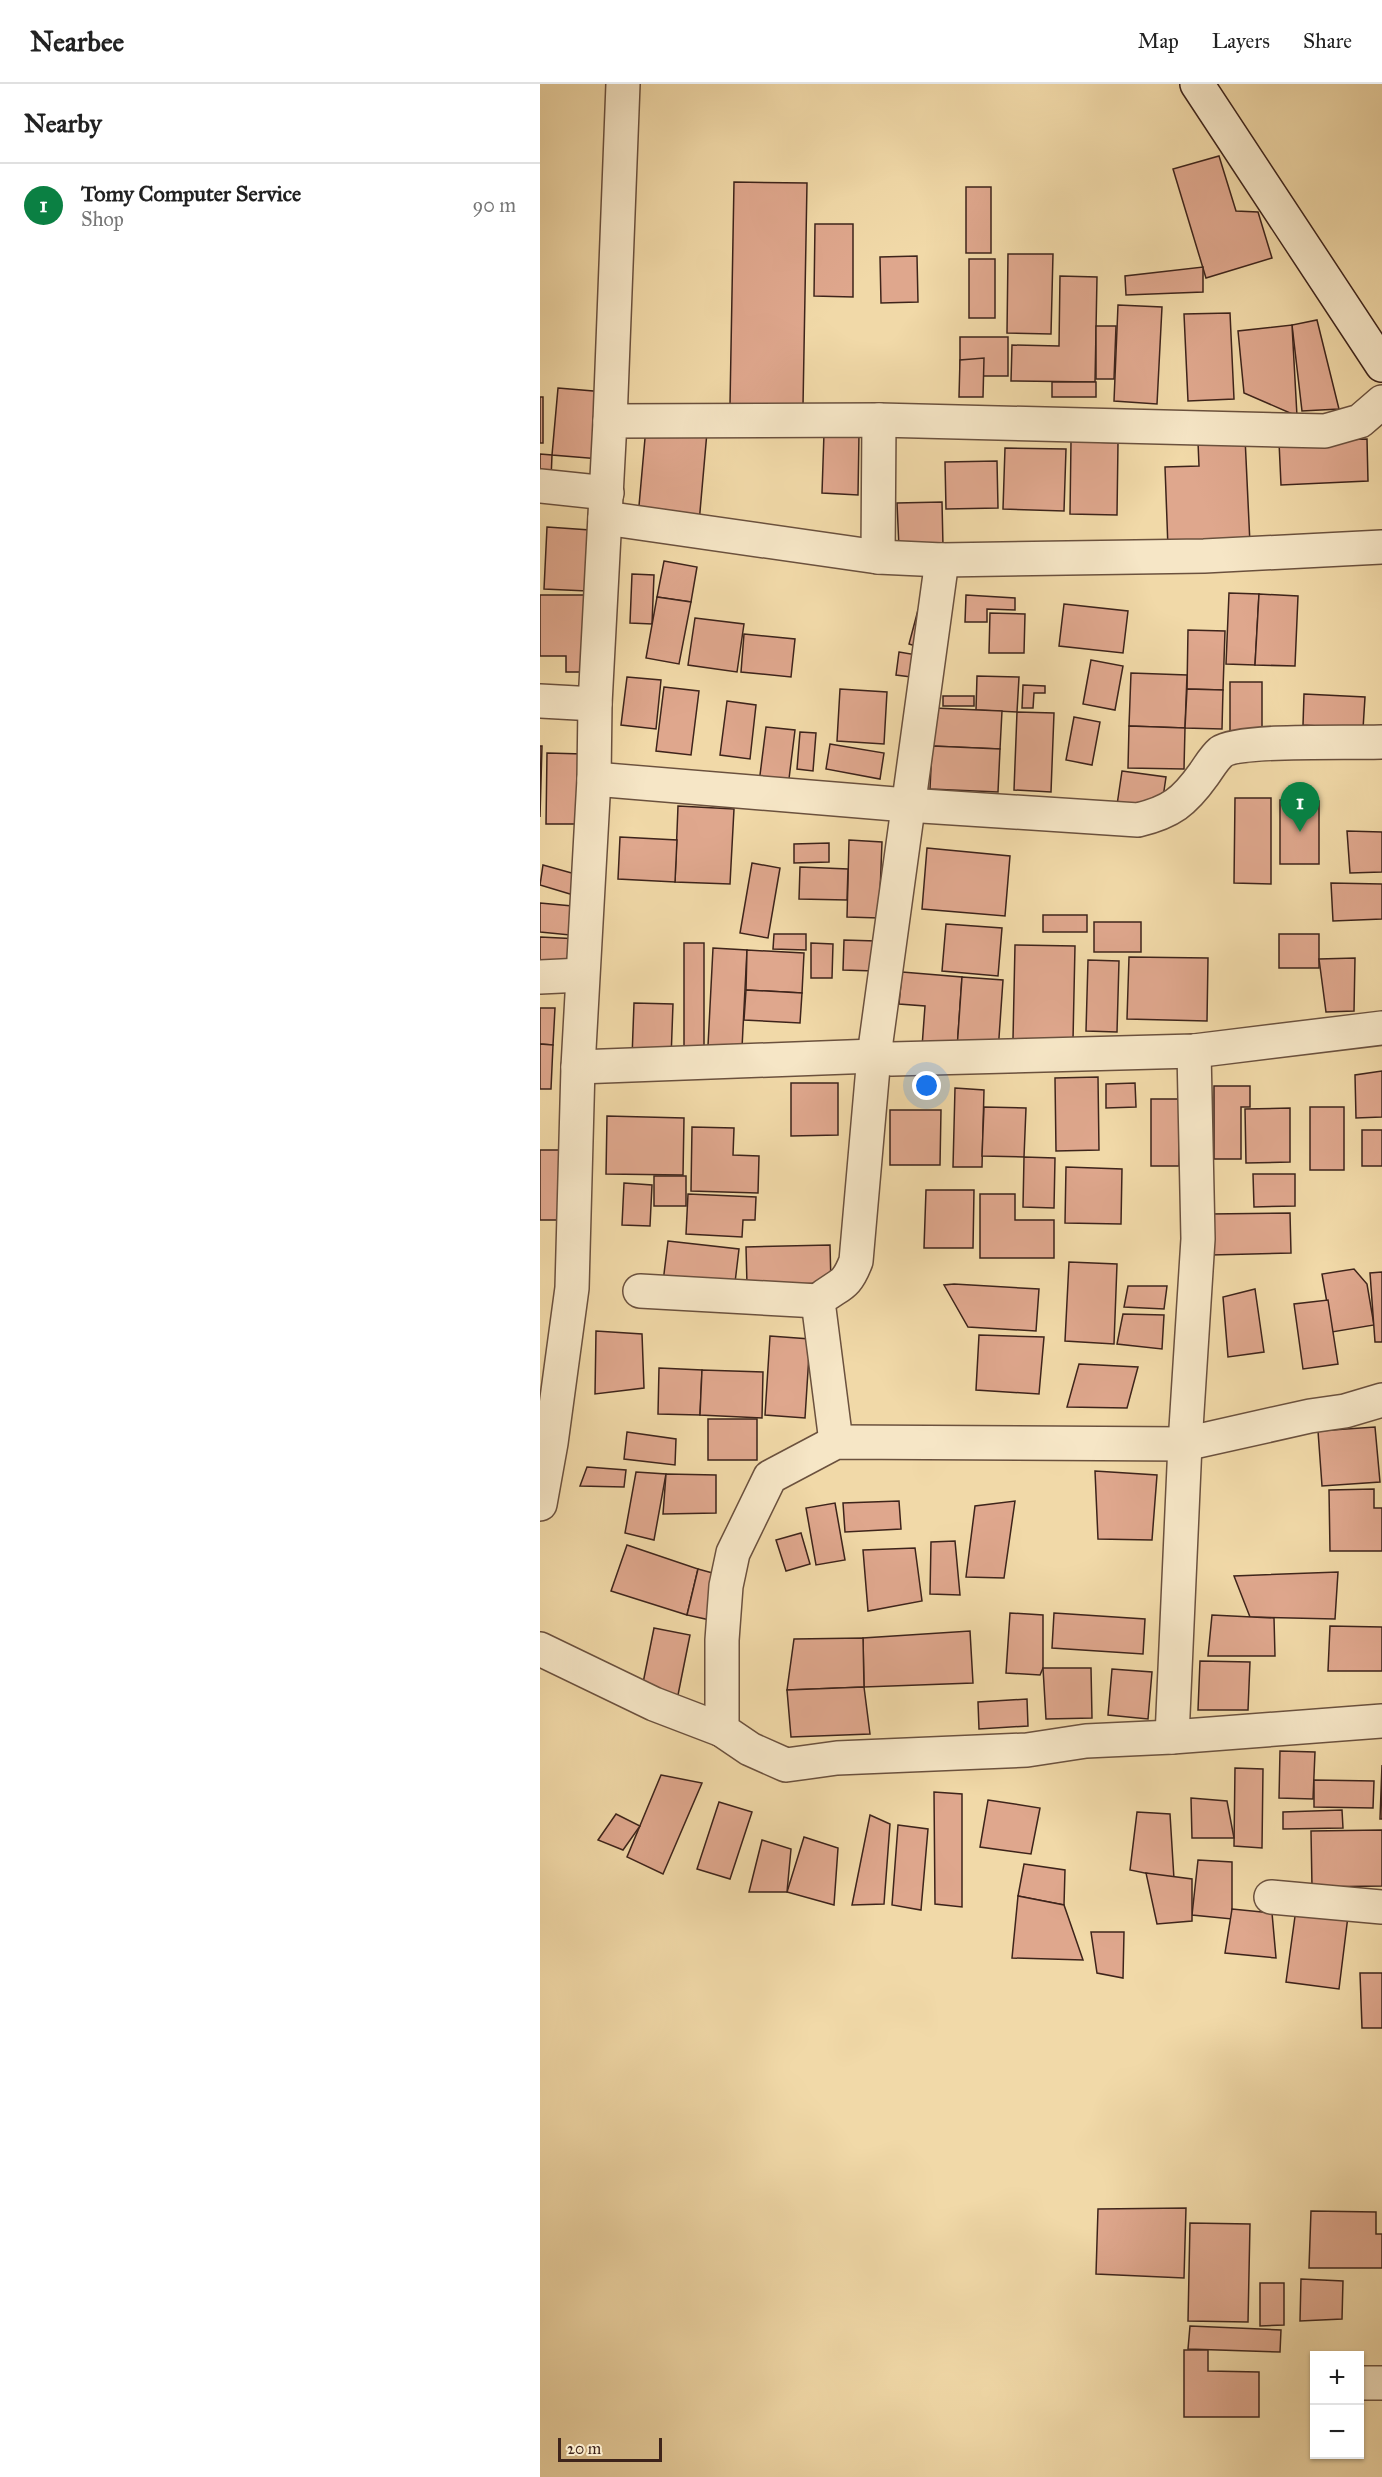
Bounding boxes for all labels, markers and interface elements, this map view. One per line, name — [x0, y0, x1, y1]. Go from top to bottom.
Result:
text: Nearbee — [30, 24, 124, 59]
text: Map — [1138, 28, 1179, 54]
text: Layers — [1212, 28, 1270, 54]
text: Share — [1303, 28, 1352, 54]
text: Nearby — [24, 107, 102, 139]
text: Tomy Computer Service — [81, 180, 301, 207]
text: 1 — [40, 193, 47, 217]
text: 90 m — [473, 193, 516, 217]
text: Shop — [81, 207, 124, 231]
pin: 1 — [1280, 782, 1320, 832]
your location — [912, 1071, 941, 1100]
map controls — [1310, 2351, 1364, 2459]
button: + — [1310, 2351, 1364, 2405]
button: − — [1310, 2405, 1364, 2459]
scale bar — [558, 2435, 662, 2462]
text: 20 m — [567, 2439, 601, 2458]

